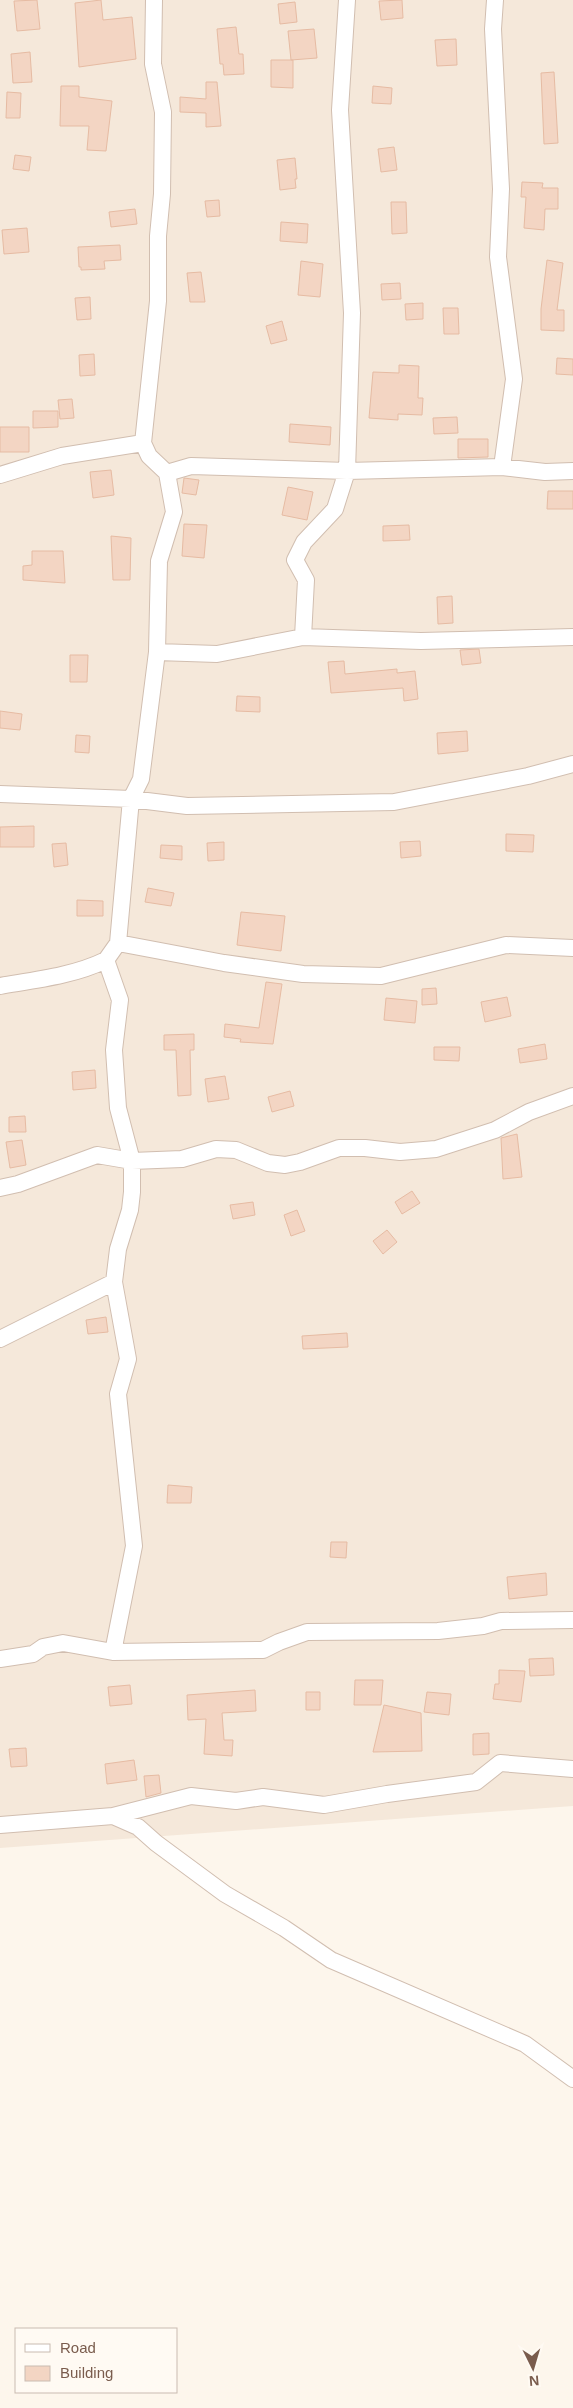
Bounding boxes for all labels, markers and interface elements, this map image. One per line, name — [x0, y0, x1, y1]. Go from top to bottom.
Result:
legend — [15, 2328, 178, 2393]
text: Road — [60, 2339, 96, 2356]
north arrow — [508, 2343, 558, 2393]
text: Building — [60, 2364, 113, 2381]
text: N — [528, 2373, 540, 2389]

